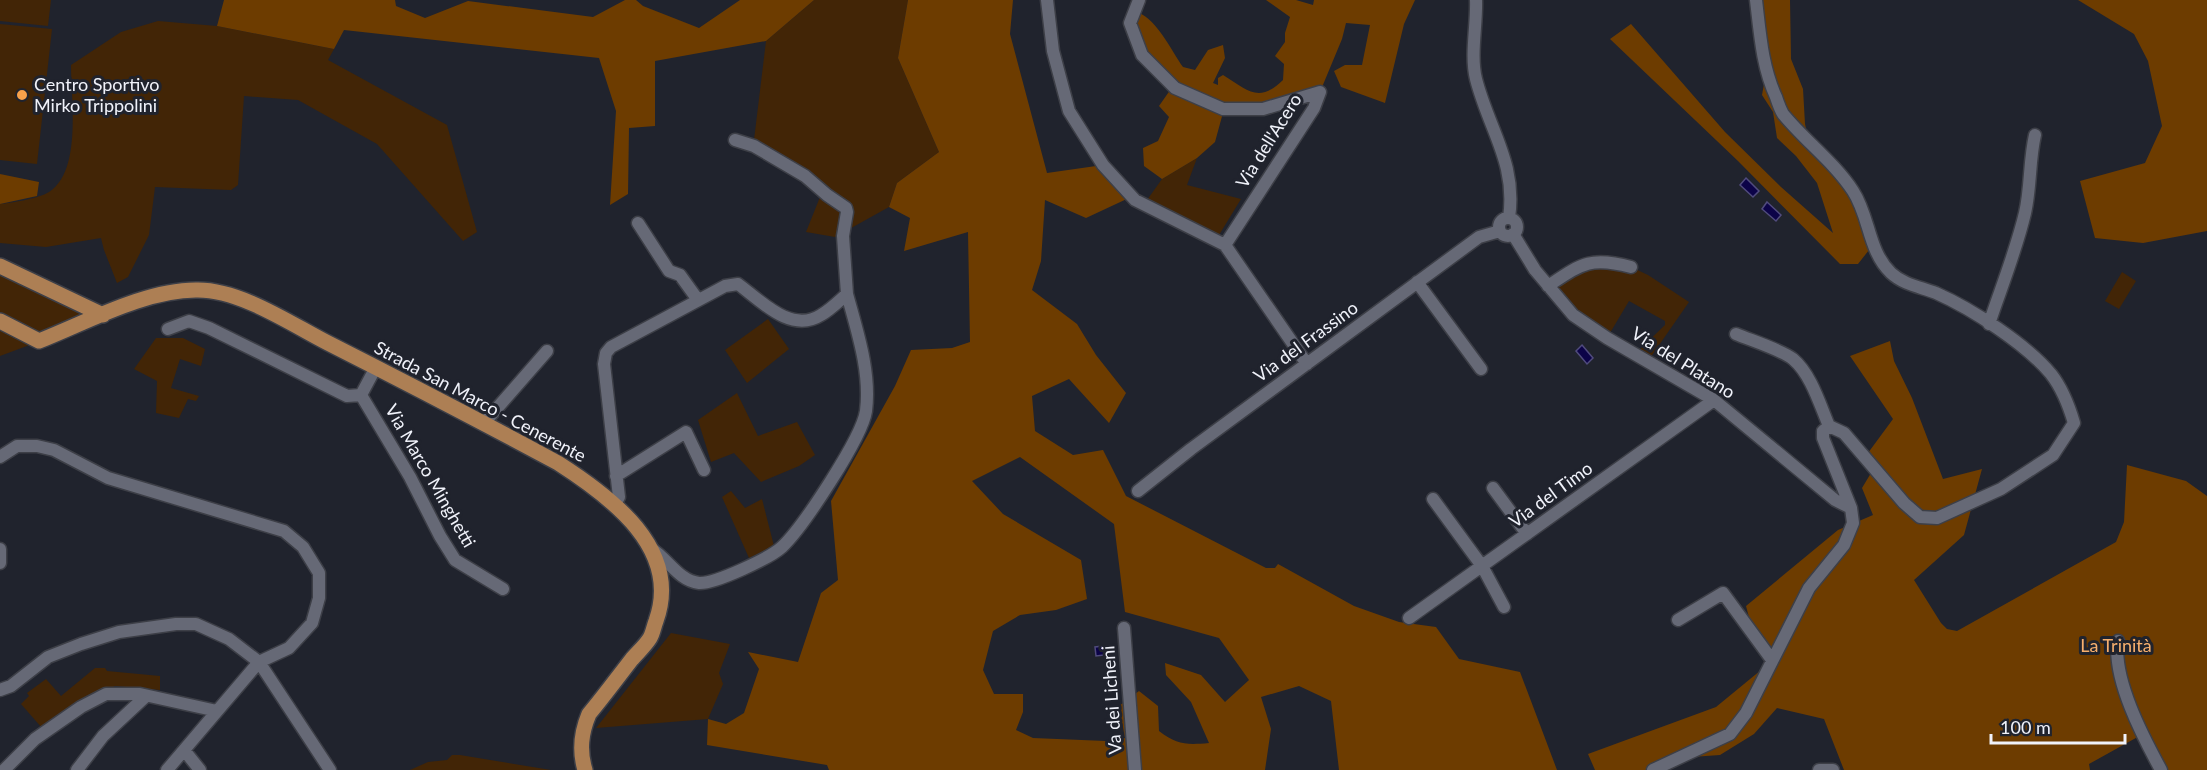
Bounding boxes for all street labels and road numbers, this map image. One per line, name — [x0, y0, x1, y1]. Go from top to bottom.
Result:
street label: Via dell'Acero — [1230, 89, 1306, 192]
street label: Via del Frassino — [1249, 296, 1362, 386]
street label: Via del Platano — [1628, 322, 1739, 403]
street label: Strada San Marco - Cenerente — [371, 336, 590, 466]
street label: Via Marco Minghetti — [381, 400, 481, 551]
street label: Via del Timo — [1504, 457, 1596, 532]
street label: Va dei Licheni — [1096, 645, 1126, 755]

